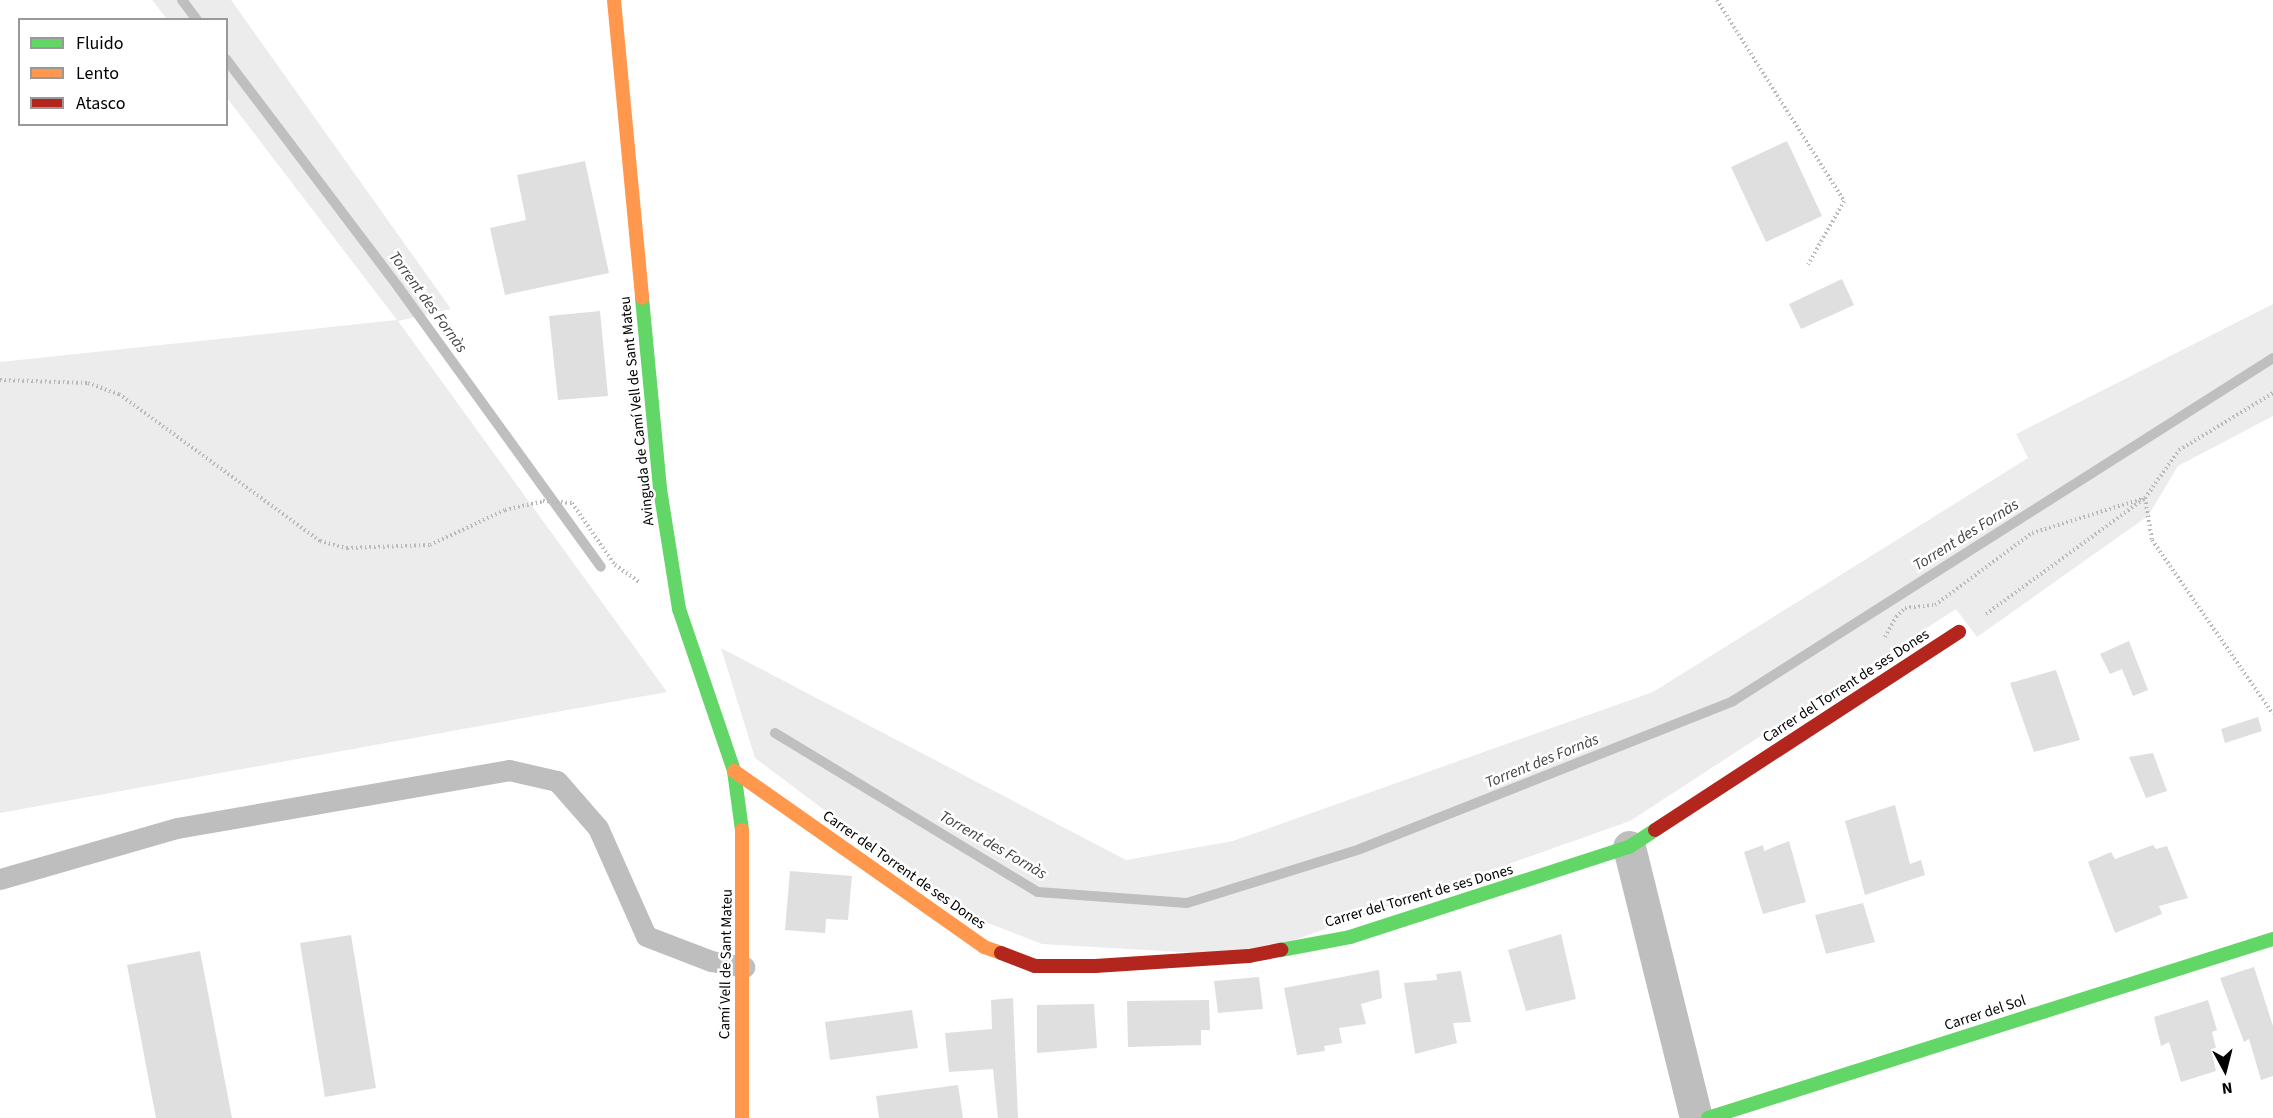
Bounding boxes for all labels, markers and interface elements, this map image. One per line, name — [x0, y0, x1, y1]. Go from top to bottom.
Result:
legend — [18, 18, 228, 126]
text: Fluido — [76, 31, 123, 56]
text: Lento — [76, 61, 119, 86]
text: Atasco — [76, 91, 125, 116]
water label: Torrent des Fornàs — [385, 247, 471, 357]
street label: Avinguda de Camí Vell de Sant Mateu — [616, 295, 658, 527]
water label: Torrent des Fornàs — [1910, 495, 2022, 575]
street label: Carrer del Torrent de ses Dones — [1759, 625, 1933, 747]
water label: Torrent des Fornàs — [1482, 729, 1602, 793]
water label: Torrent des Fornàs — [936, 806, 1050, 884]
street label: Carrer del Torrent de ses Dones — [819, 807, 989, 933]
street label: Carrer del Torrent de ses Dones — [1323, 860, 1515, 932]
street label: Camí Vell de Sant Mateu — [716, 889, 736, 1039]
street label: Carrer del Sol — [1942, 991, 2028, 1035]
north arrow — [2195, 1040, 2255, 1100]
text: N — [2221, 1076, 2234, 1099]

